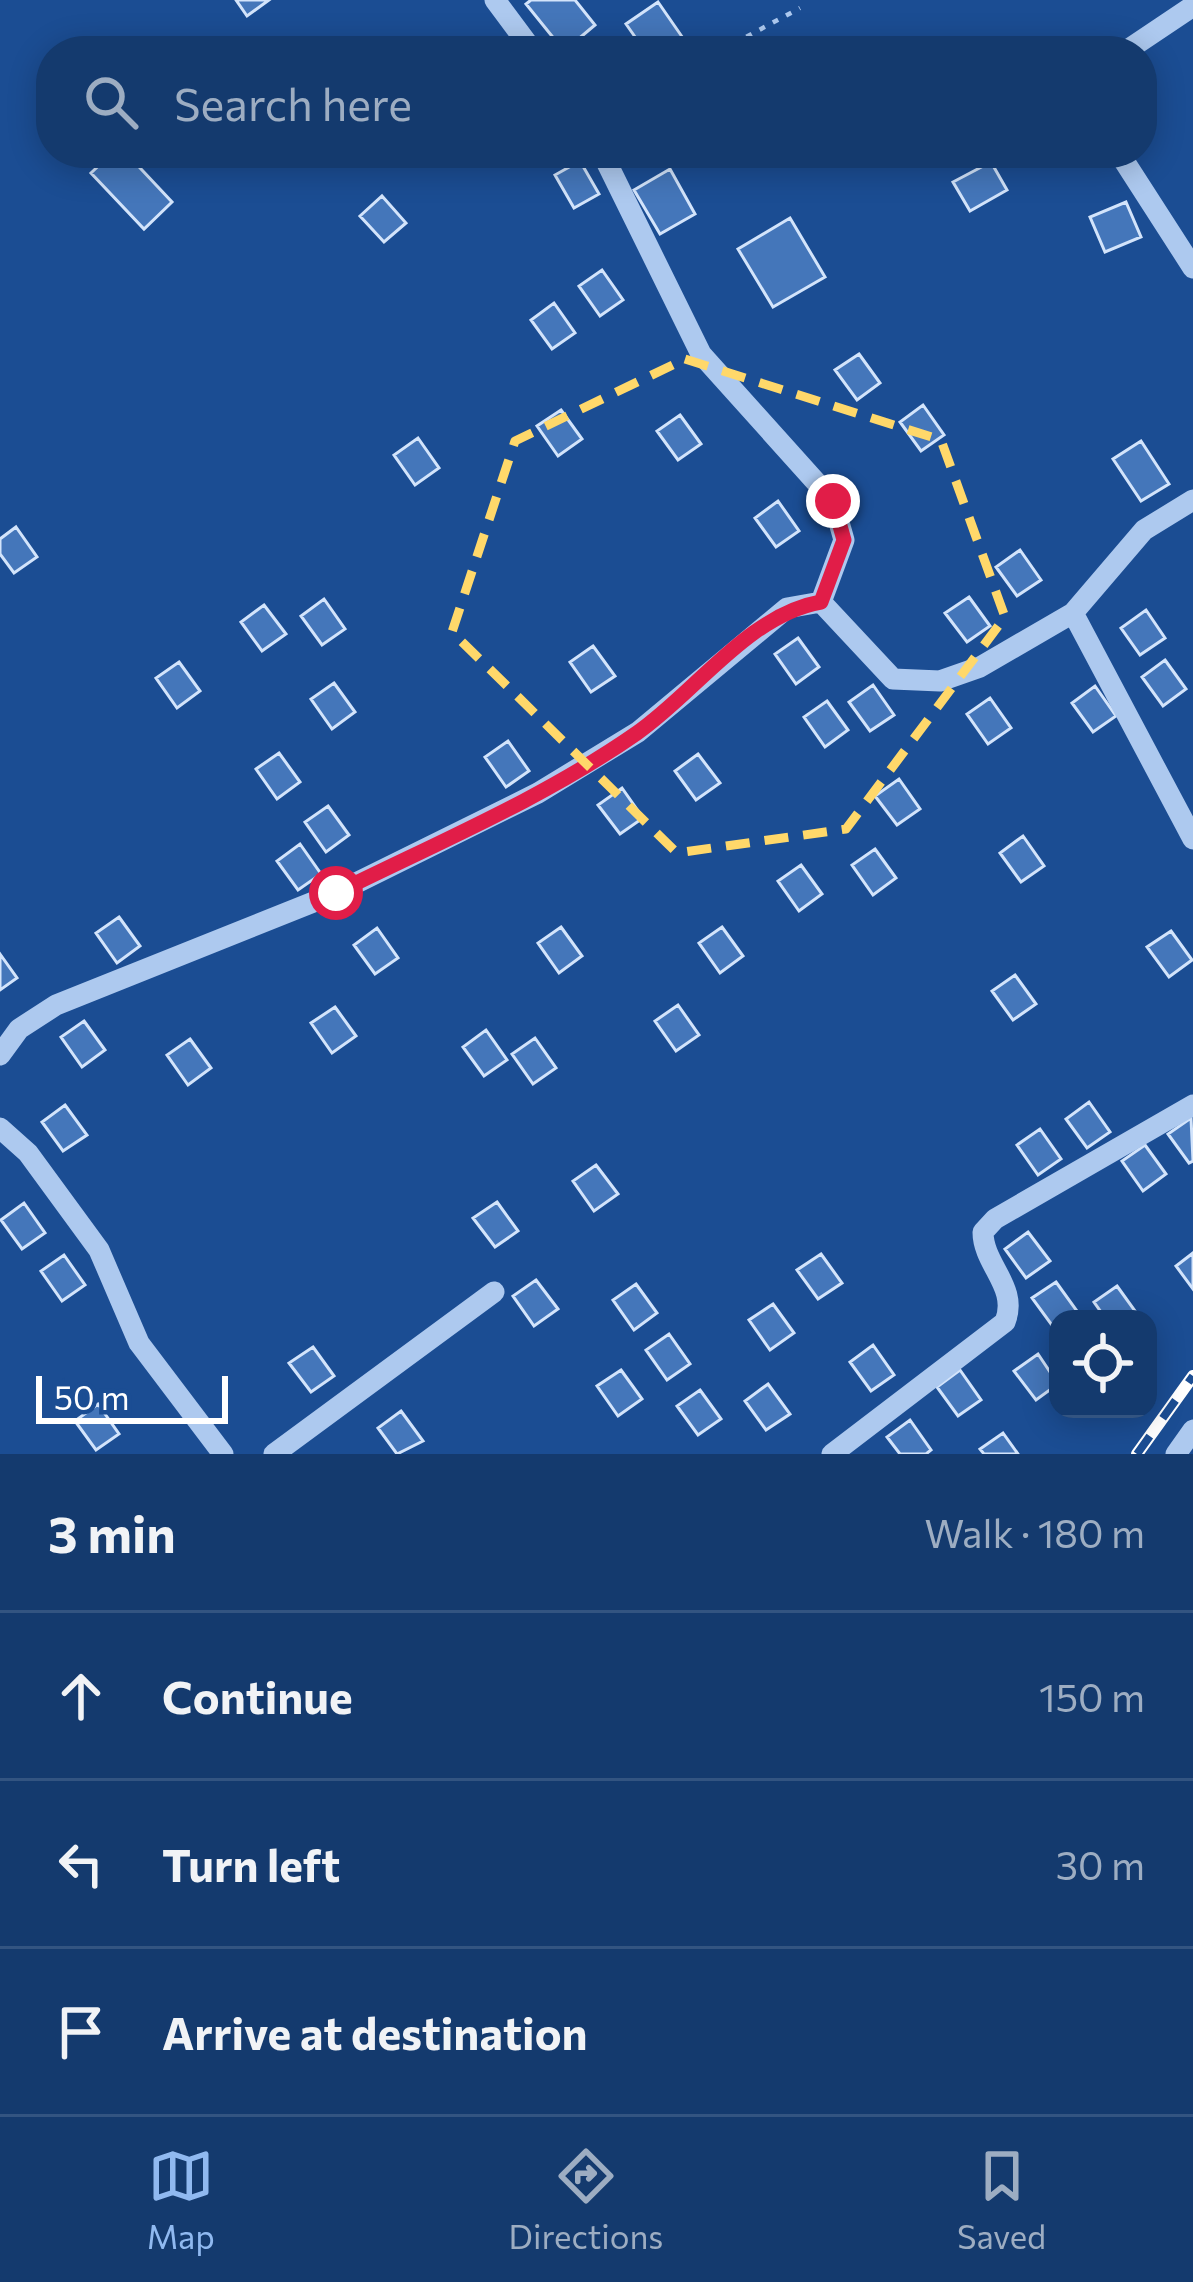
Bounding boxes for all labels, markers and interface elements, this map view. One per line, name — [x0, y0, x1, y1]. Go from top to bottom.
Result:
search box — [36, 36, 1157, 168]
icon: search — [78, 69, 144, 135]
text: Search here — [174, 75, 412, 130]
route end — [806, 474, 860, 528]
route start — [309, 866, 363, 920]
map controls — [1049, 1310, 1157, 1418]
button: locate — [1049, 1310, 1157, 1418]
scale bar — [36, 1370, 228, 1423]
text: 50 m — [54, 1376, 130, 1417]
text: 3 min — [48, 1501, 176, 1564]
text: Walk · 180 m — [924, 1508, 1145, 1556]
icon: ahead — [48, 1663, 114, 1729]
text: Continue — [162, 1668, 353, 1723]
text: 150 m — [1039, 1672, 1145, 1720]
icon: left — [48, 1831, 114, 1897]
text: Turn left — [162, 1836, 340, 1891]
text: 30 m — [1056, 1840, 1145, 1888]
icon: arrive — [48, 1999, 114, 2065]
text: Arrive at destination — [162, 2004, 588, 2059]
tab: Map — [147, 2143, 215, 2256]
tab: Directions — [509, 2143, 663, 2256]
tab: Saved — [957, 2143, 1046, 2256]

